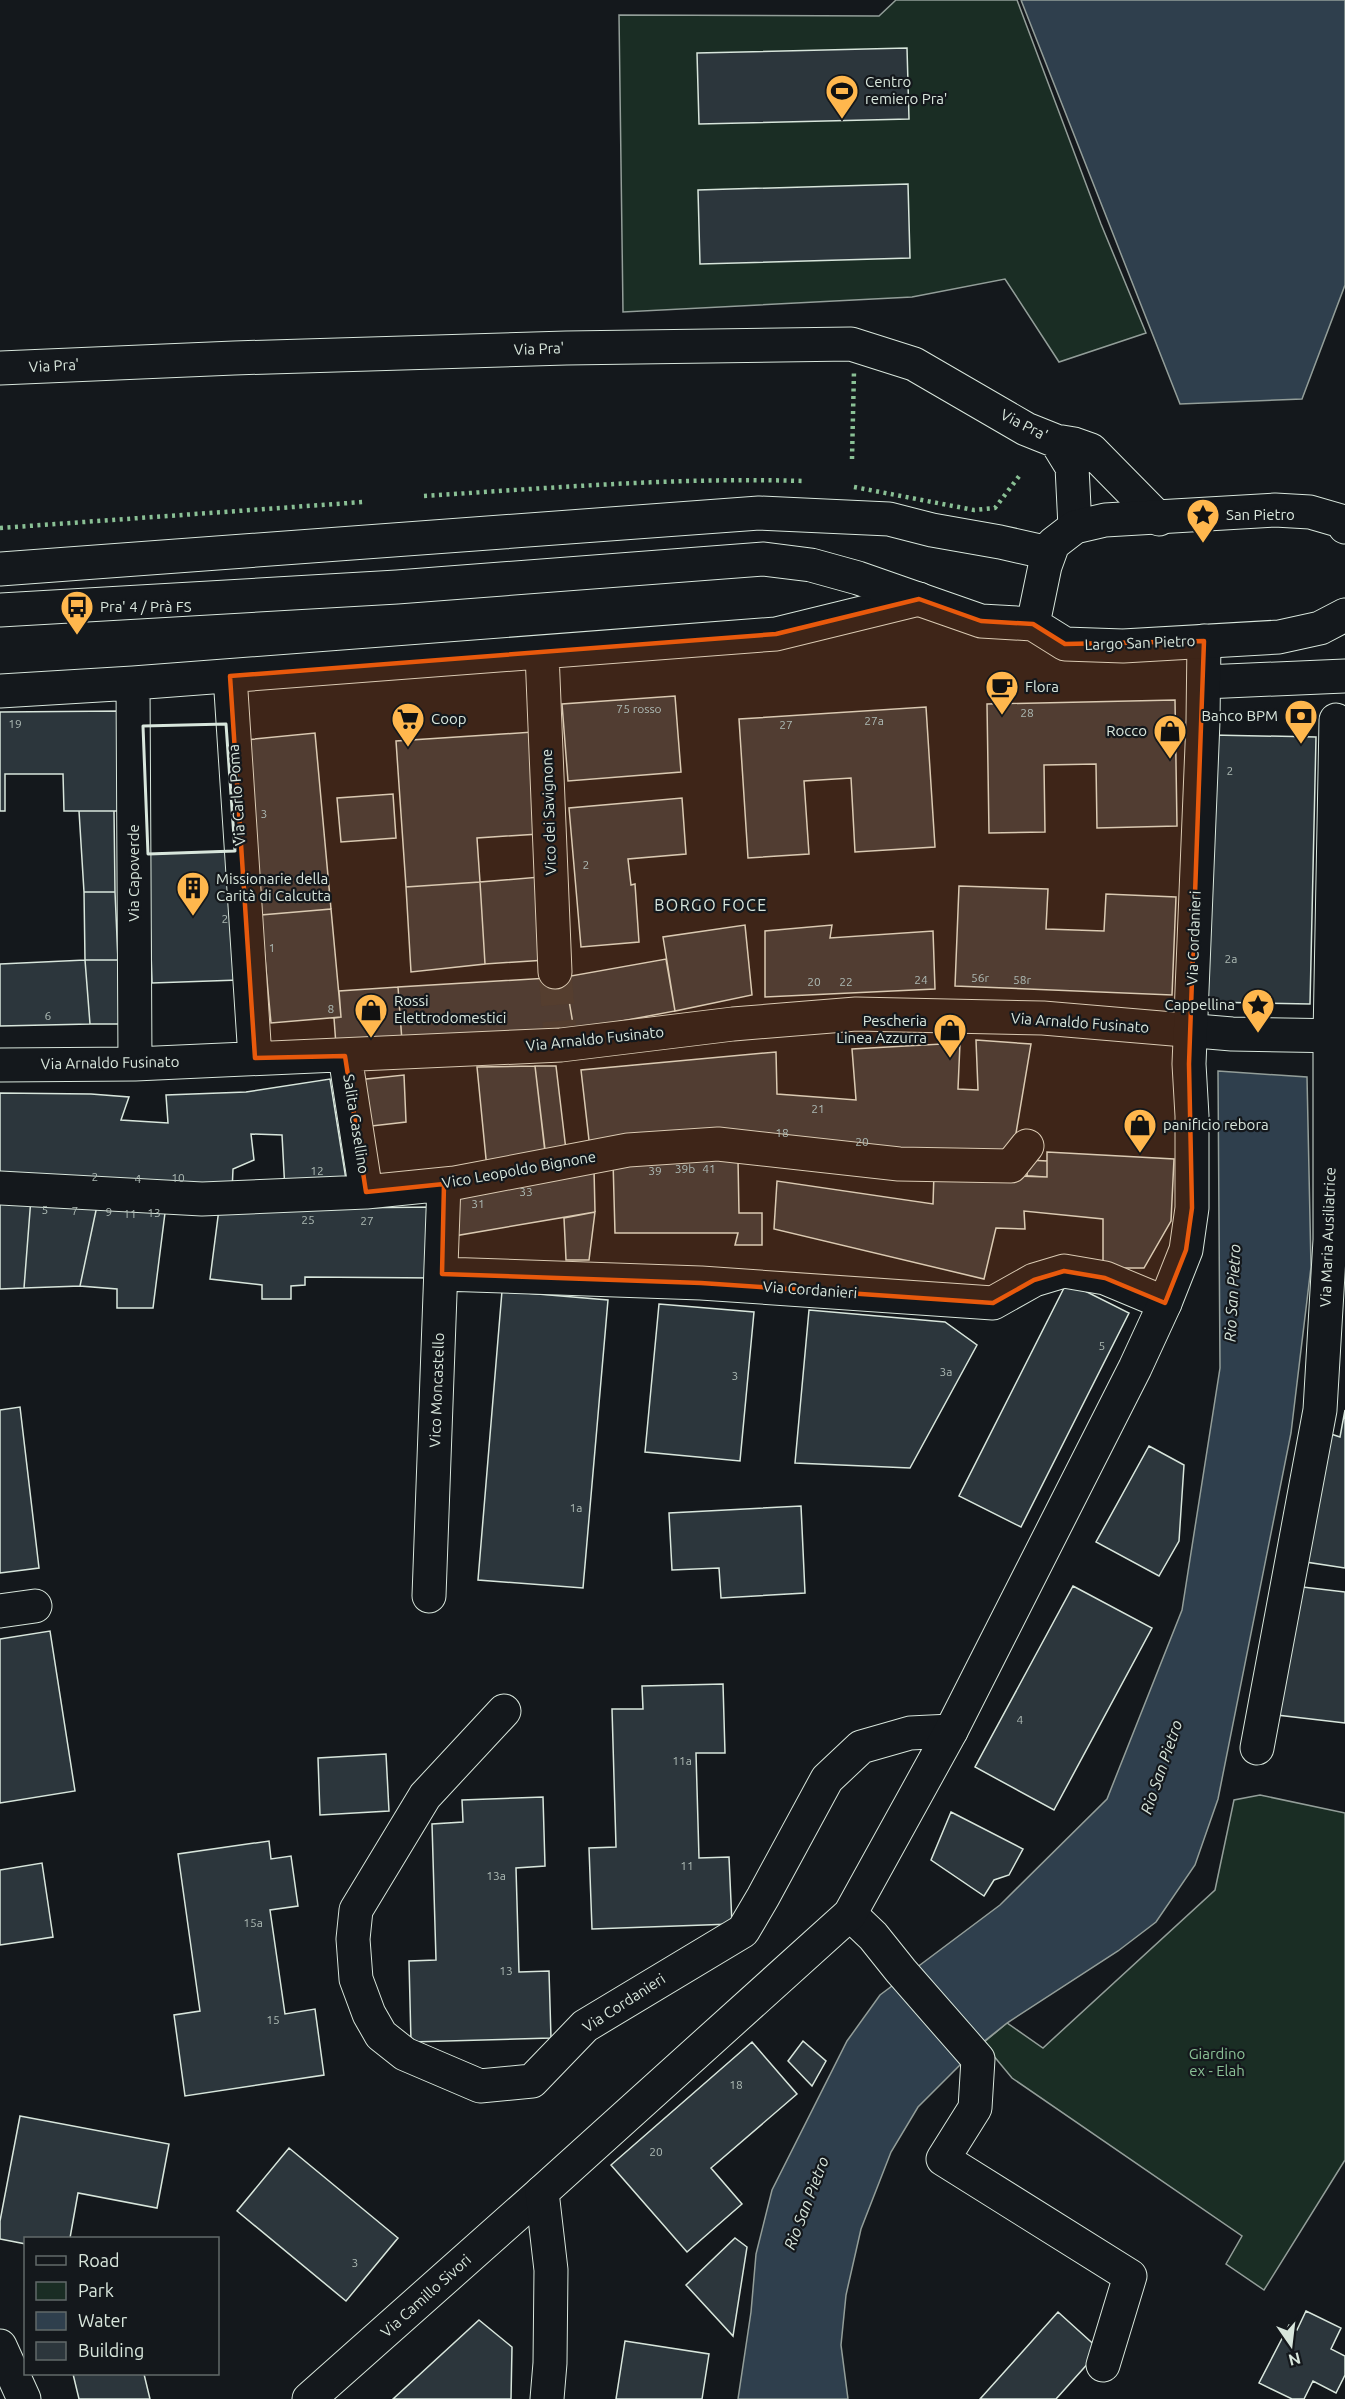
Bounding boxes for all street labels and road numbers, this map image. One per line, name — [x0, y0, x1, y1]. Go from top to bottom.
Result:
street label: Via Pra' — [513, 339, 565, 358]
street label: Via Pra' — [28, 356, 80, 375]
street label: Via Pra' — [998, 406, 1051, 444]
street label: Largo San Pietro — [1084, 632, 1196, 653]
street label: Via Carlo Poma — [224, 744, 249, 846]
street label: Vico dei Savignone — [538, 749, 559, 875]
street label: Via Capoverde — [125, 824, 142, 922]
street label: Via Cordanieri — [1183, 890, 1204, 986]
street label: Via Arnaldo Fusinato — [1010, 1009, 1150, 1036]
street label: Via Arnaldo Fusinato — [525, 1023, 665, 1054]
street label: Via Arnaldo Fusinato — [40, 1053, 179, 1072]
street label: Salita Casellino — [340, 1073, 373, 1175]
street label: Vico Leopoldo Bignone — [441, 1148, 597, 1191]
street label: Via Maria Ausiliatrice — [1317, 1167, 1338, 1307]
street label: Via Cordanieri — [762, 1278, 858, 1301]
street label: Vico Moncastello — [426, 1332, 447, 1448]
street label: Via Cordanieri — [579, 1970, 668, 2036]
street label: Via Camillo Sivori — [377, 2251, 474, 2341]

